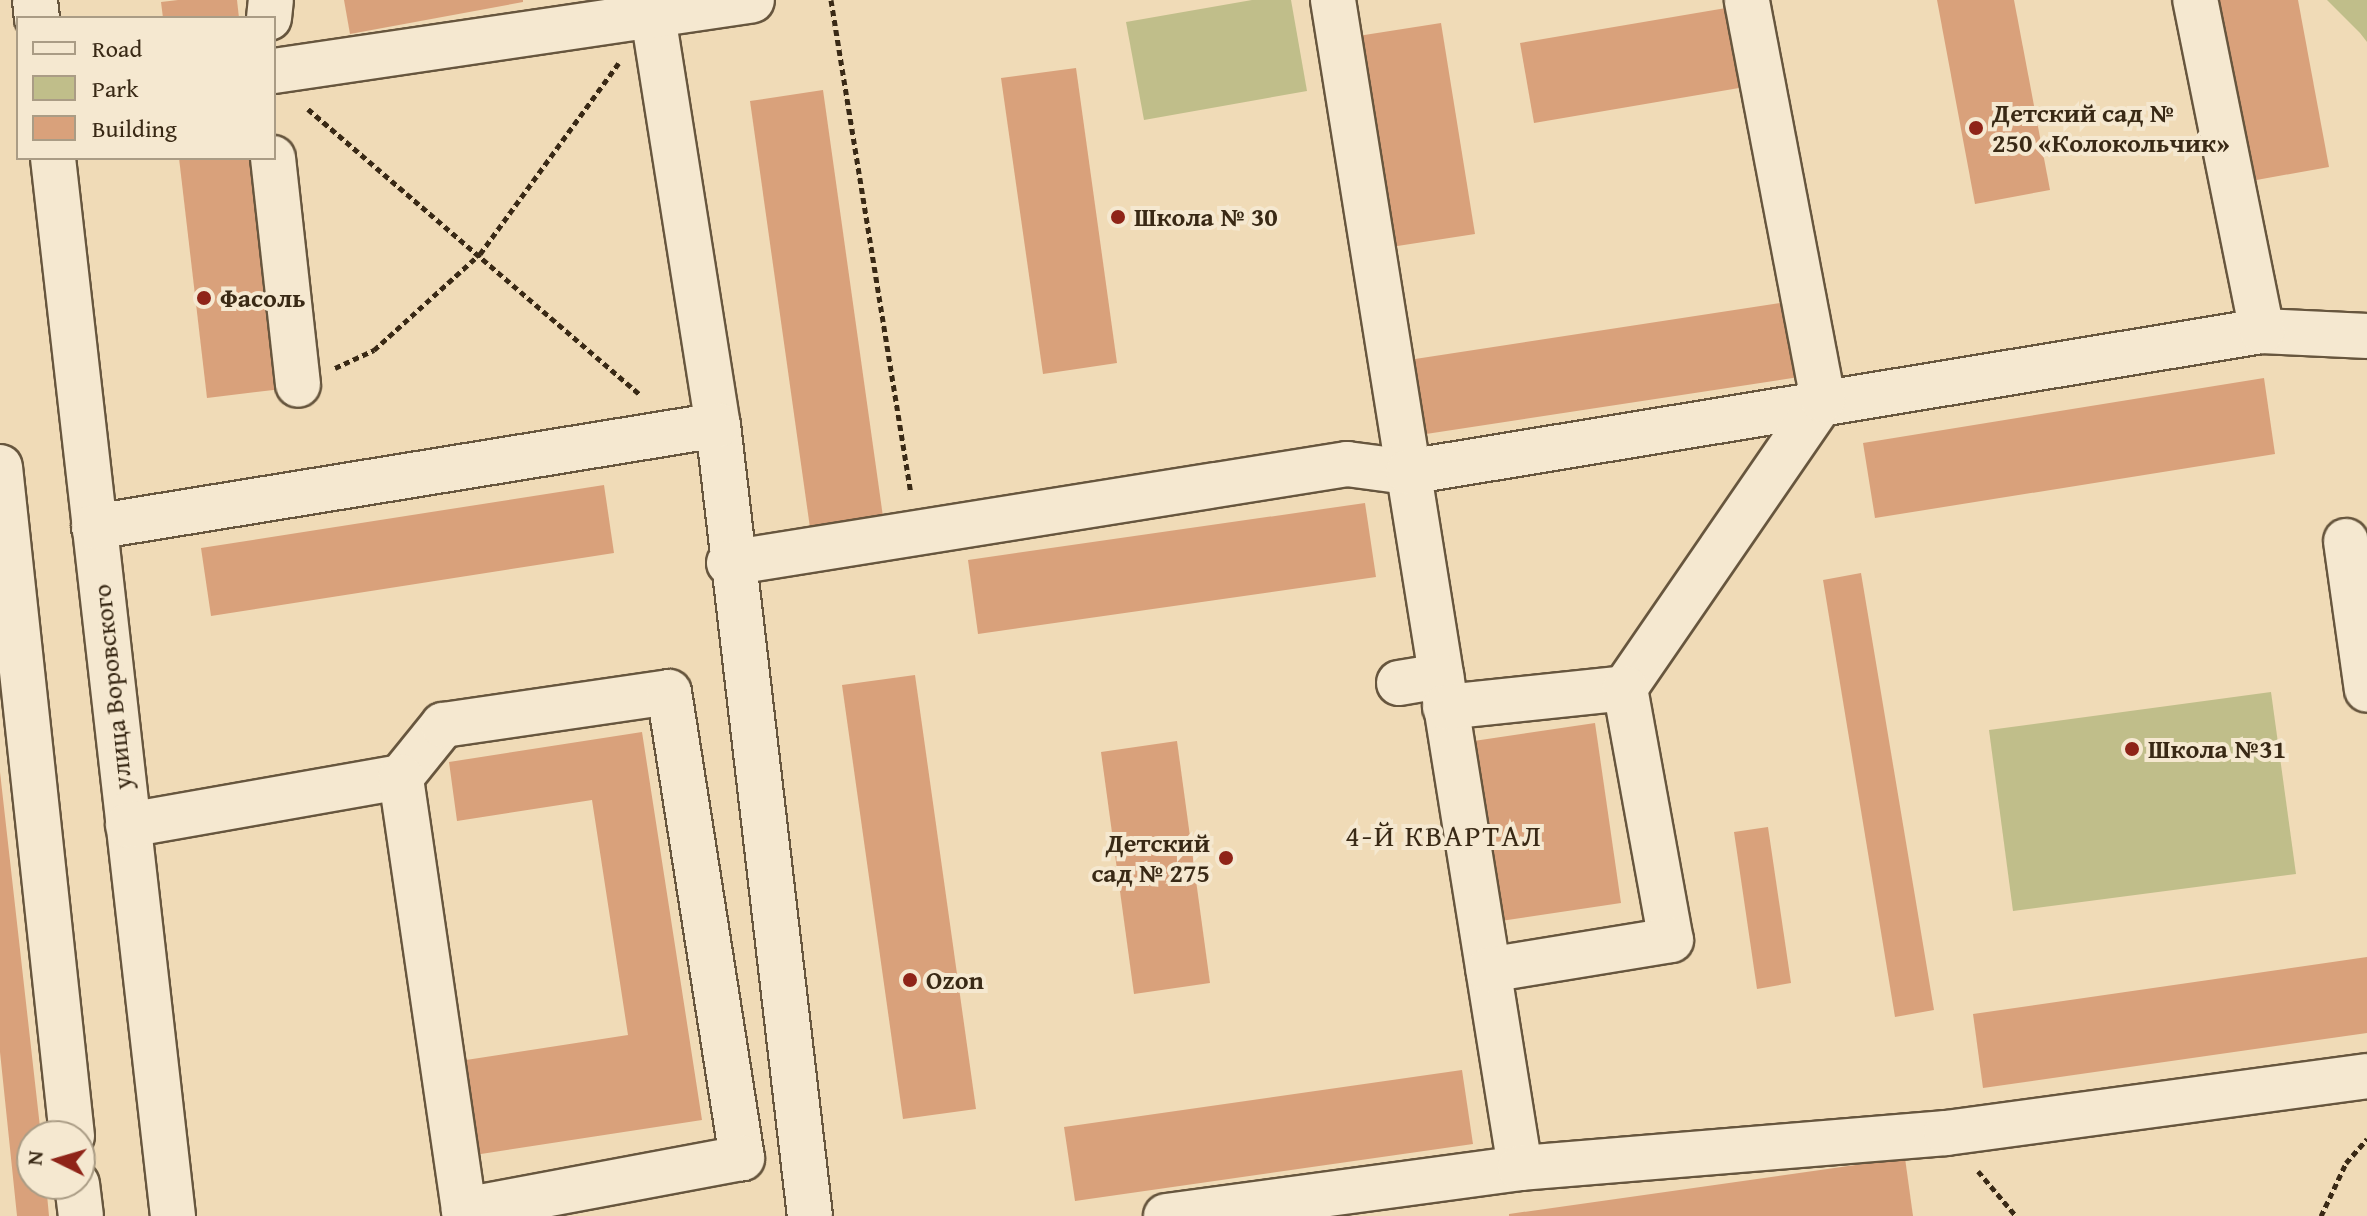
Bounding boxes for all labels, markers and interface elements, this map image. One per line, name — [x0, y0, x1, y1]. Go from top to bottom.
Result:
legend — [16, 16, 276, 160]
text: Road — [92, 31, 142, 66]
text: Park — [92, 71, 138, 106]
place label: Детский сад № 250 «Колокольчик» — [1992, 97, 2230, 158]
text: Building — [92, 111, 177, 146]
marker: Детский сад № 250 «Колокольчик» — [1967, 119, 1985, 137]
place label: Школа № 30 — [1134, 201, 1278, 233]
marker: Школа № 30 — [1109, 208, 1127, 226]
place label: Фасоль — [220, 282, 306, 314]
marker: Фасоль — [195, 289, 213, 307]
street label: улица Воровского — [86, 583, 138, 791]
place label: Школа №31 — [2148, 733, 2286, 765]
marker: Школа №31 — [2123, 740, 2141, 758]
district label: 4-Й КВАРТАЛ — [1345, 817, 1543, 853]
place label: Детский сад № 275 — [1091, 827, 1210, 888]
marker: Детский сад № 275 — [1217, 849, 1235, 867]
place label: Ozon — [926, 964, 984, 996]
marker: Ozon — [901, 971, 919, 989]
north arrow — [16, 1120, 96, 1200]
text: N — [18, 1149, 51, 1167]

